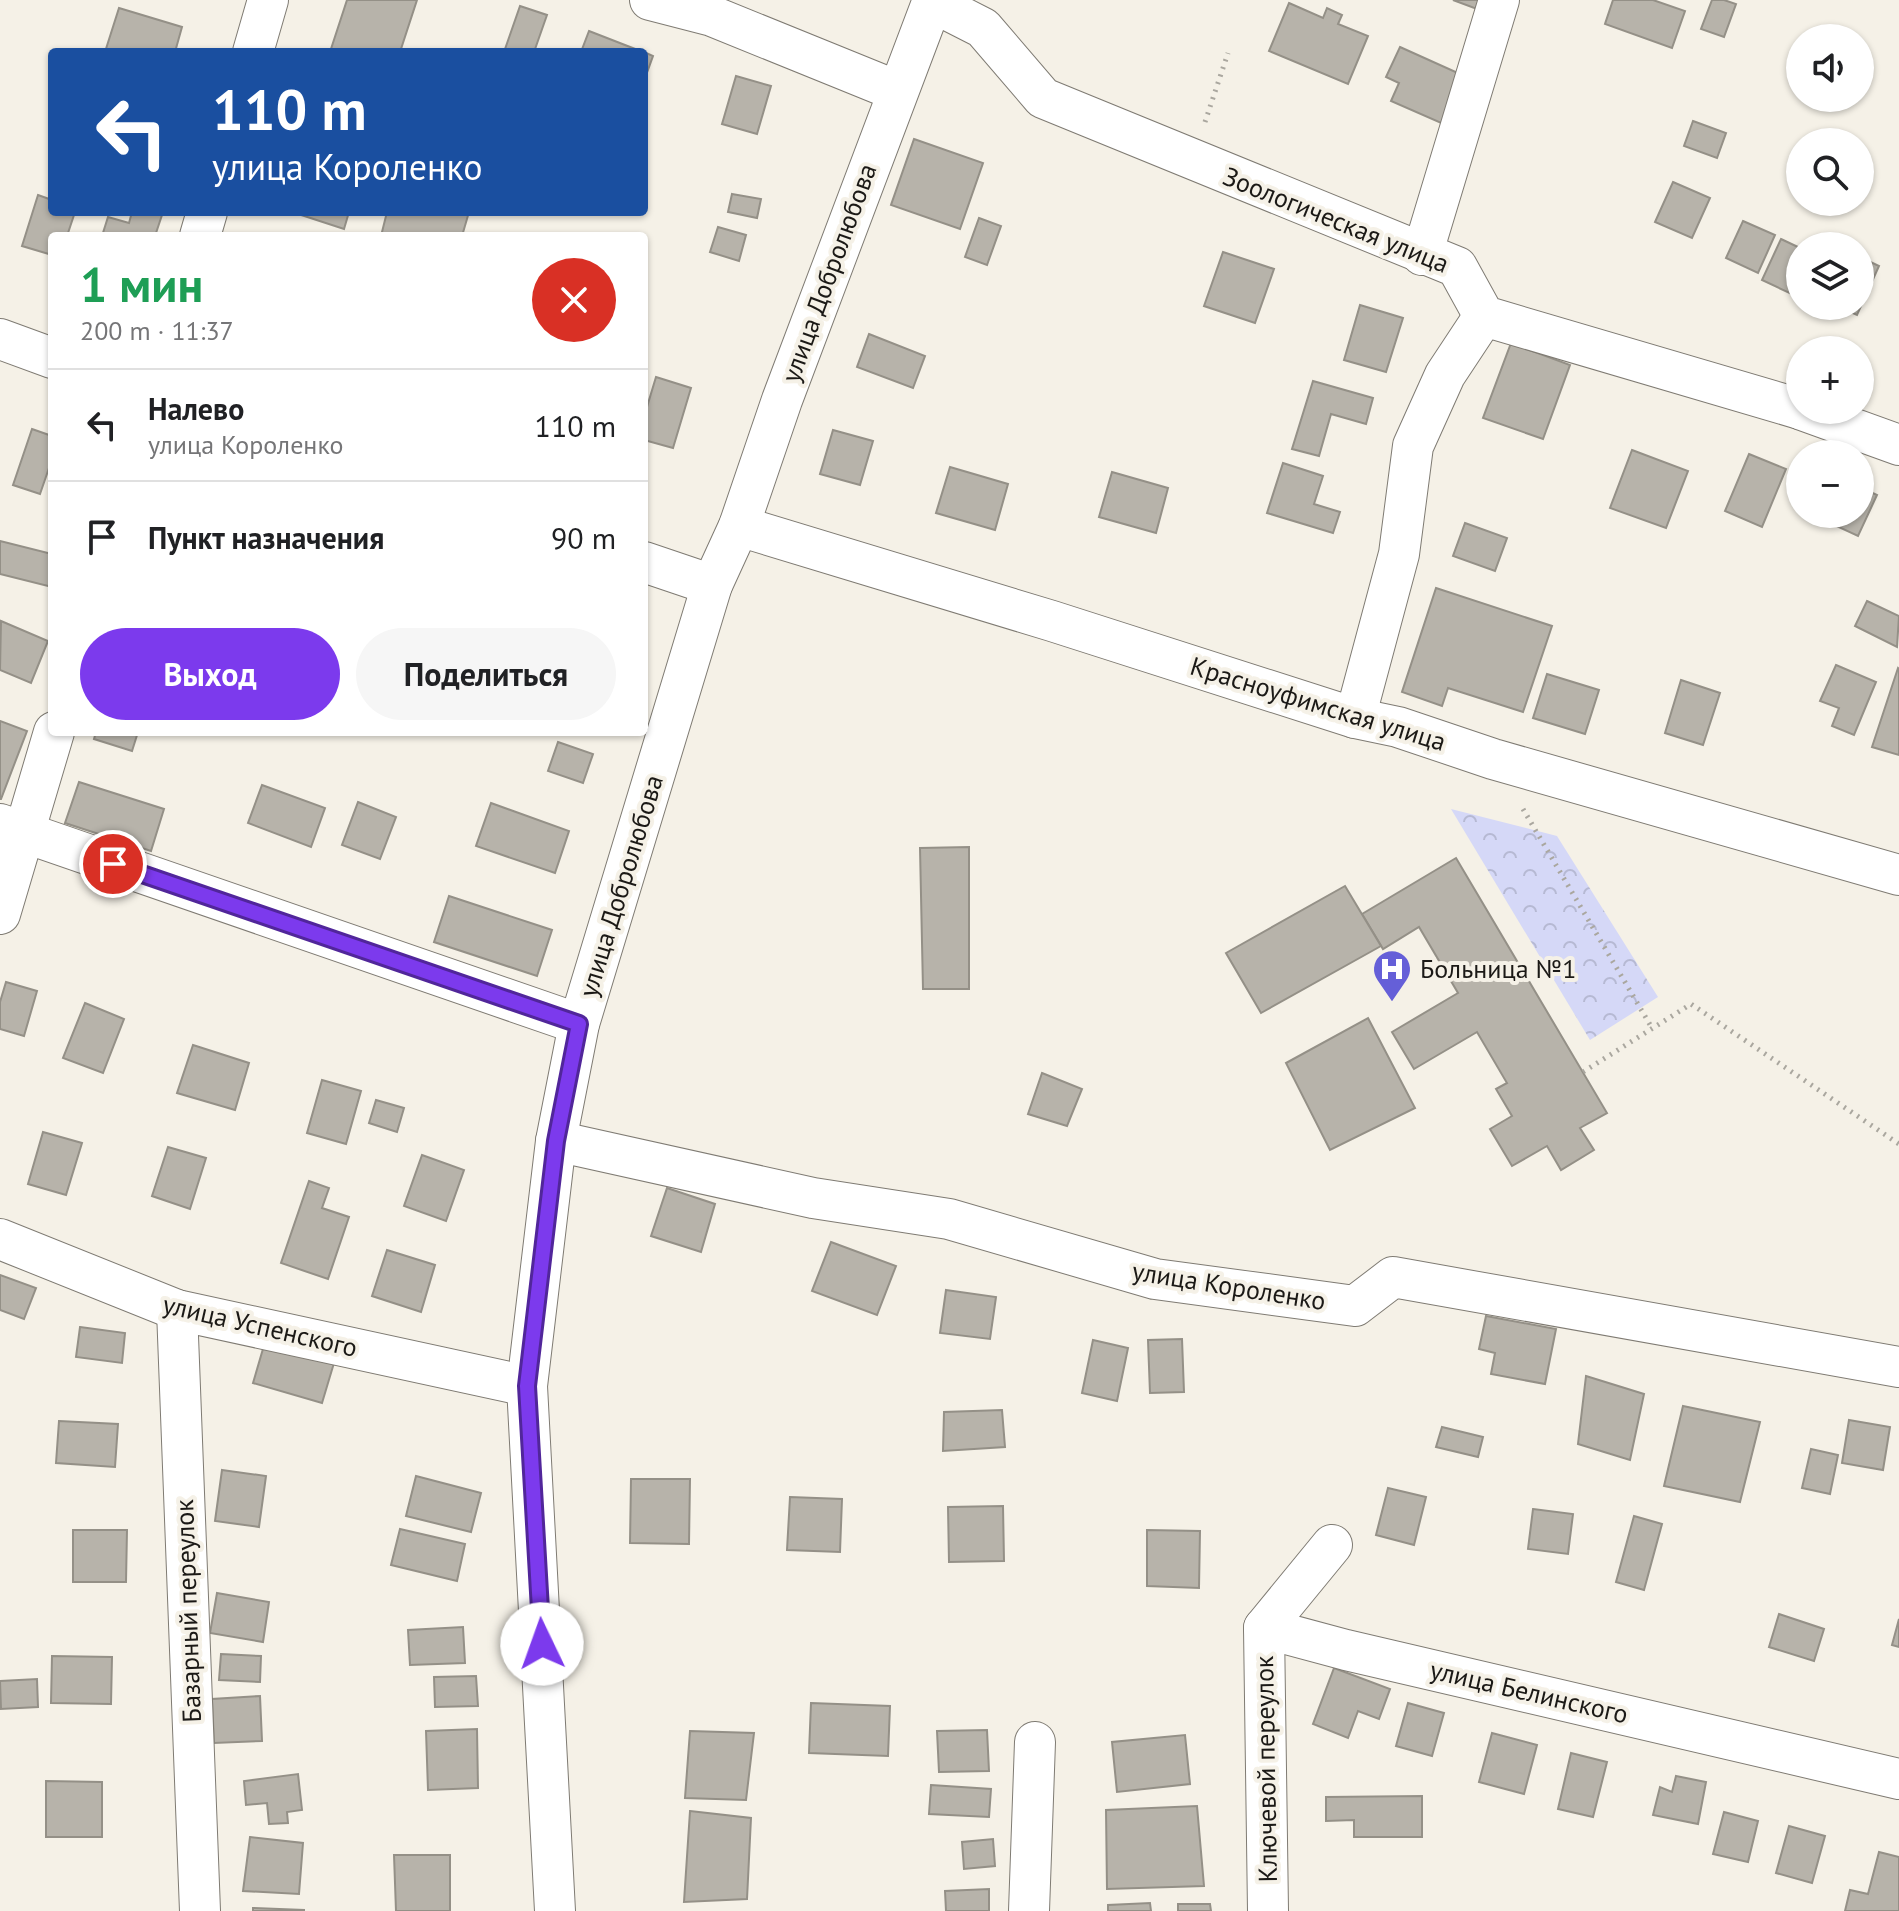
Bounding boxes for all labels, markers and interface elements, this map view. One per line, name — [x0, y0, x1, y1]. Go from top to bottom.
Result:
map controls — [1786, 24, 1874, 528]
button: sound — [1786, 24, 1874, 112]
text: 110 m — [212, 73, 367, 145]
icon: left — [80, 80, 184, 184]
button: search — [1786, 128, 1874, 216]
text: улица Короленко — [212, 143, 483, 190]
street label: улица Добролюбова — [774, 159, 883, 387]
street label: Зоологическая улица — [1218, 159, 1454, 280]
button: layers — [1786, 232, 1874, 320]
text: 1 мин — [80, 253, 203, 315]
button: close — [532, 258, 616, 342]
text: 200 m · 11:37 — [80, 314, 234, 347]
button: + — [1786, 336, 1874, 424]
text: Налево — [148, 389, 244, 428]
icon: left — [80, 403, 124, 447]
text: 110 m — [535, 406, 616, 445]
text: улица Короленко — [148, 428, 343, 461]
button: − — [1786, 440, 1874, 528]
icon: arrive — [80, 515, 124, 559]
text: Пункт назначения — [148, 518, 384, 557]
text: 90 m — [551, 518, 616, 557]
button: Выход — [80, 628, 340, 720]
button: Поделиться — [356, 628, 616, 720]
street label: Красноуфимская улица — [1186, 649, 1450, 758]
street label: улица Добролюбова — [571, 771, 670, 1001]
pin — [79, 830, 147, 898]
icon: arrive — [91, 842, 135, 886]
hospital icon: Больница №1 — [1371, 948, 1413, 1003]
place label: Больница №1 — [1420, 952, 1576, 985]
street label: улица Короленко — [1130, 1254, 1328, 1317]
street label: улица Успенского — [160, 1287, 361, 1364]
street label: Базарный переулок — [167, 1498, 208, 1723]
position arrow — [500, 1602, 584, 1686]
street label: улица Белинского — [1427, 1653, 1631, 1730]
street label: Ключевой переулок — [1247, 1655, 1284, 1883]

